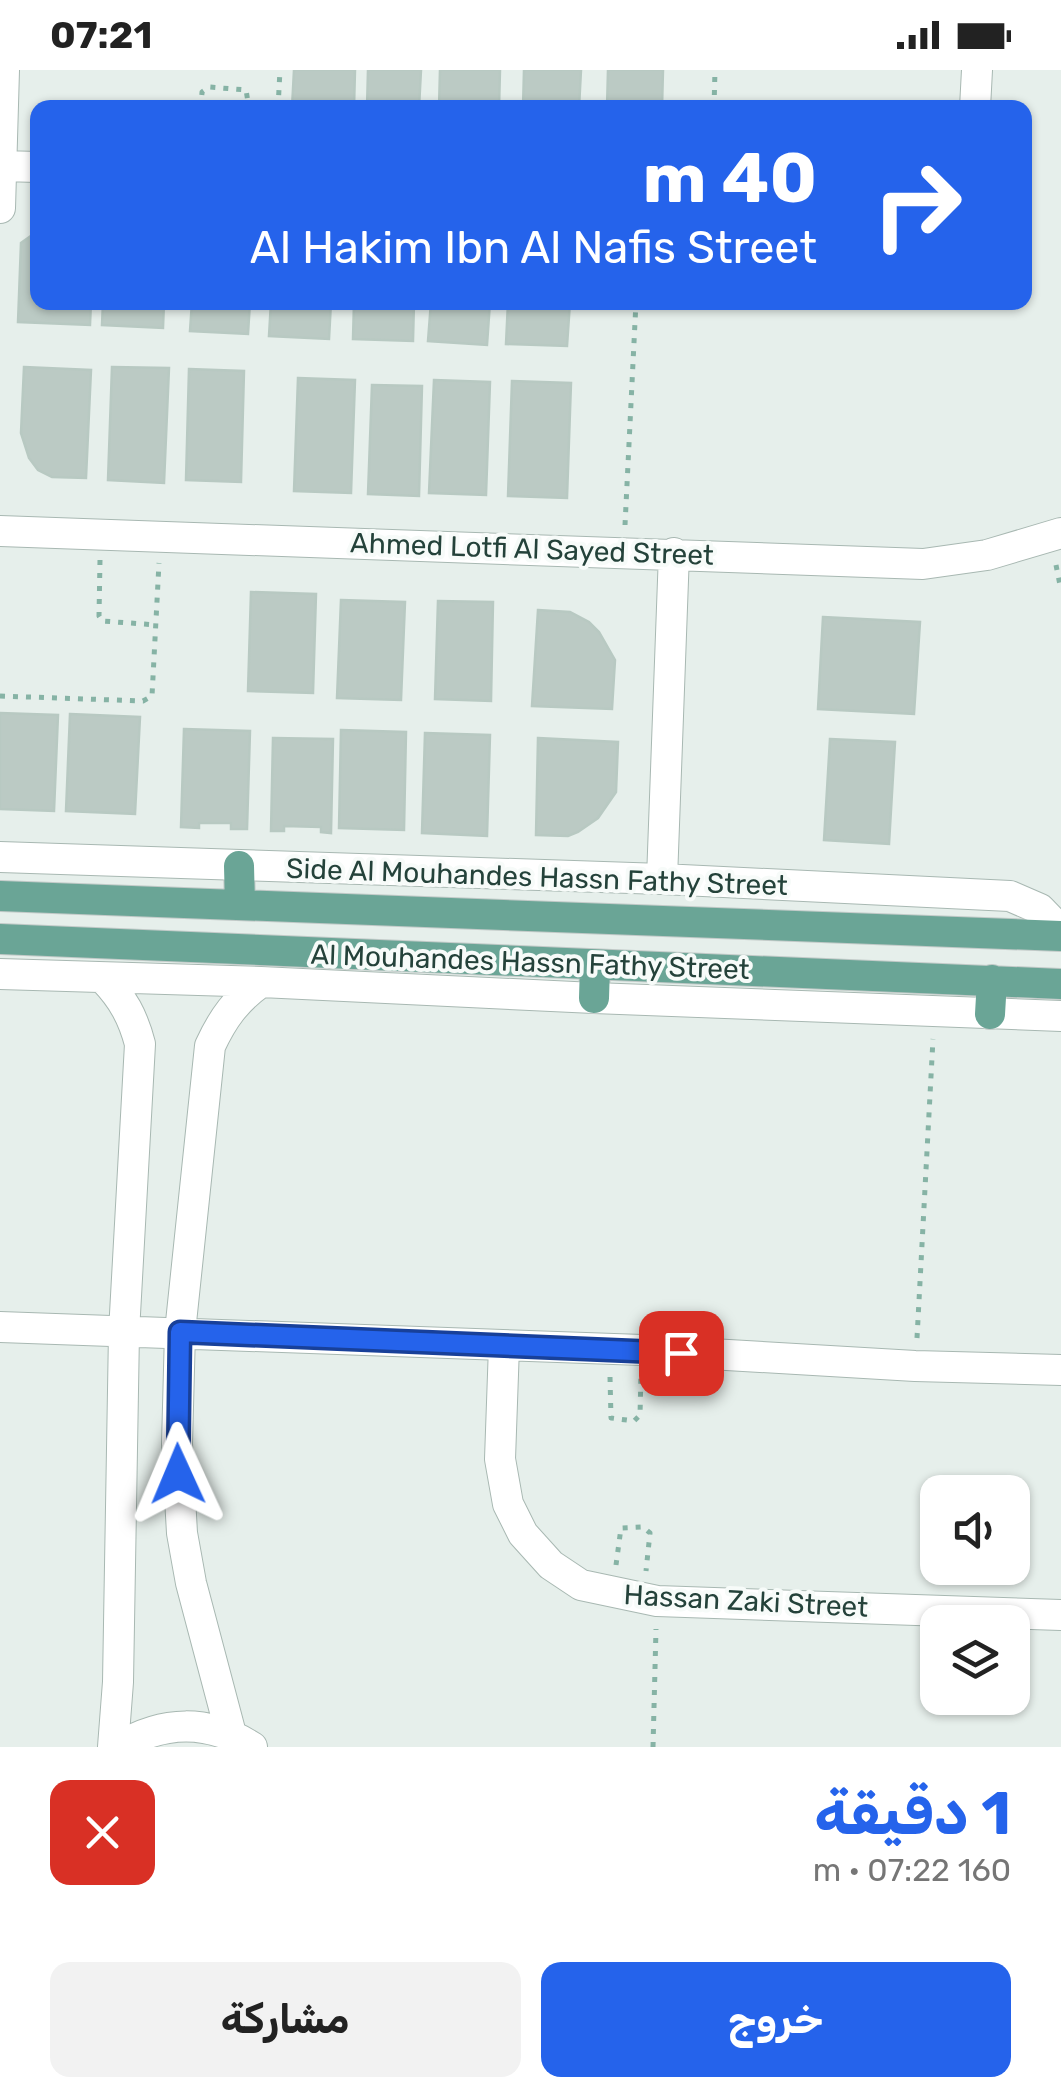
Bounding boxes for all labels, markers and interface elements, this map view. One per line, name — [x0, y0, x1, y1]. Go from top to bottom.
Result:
text: 07:21 — [50, 12, 152, 58]
text: 40 m — [643, 137, 817, 220]
icon: right — [852, 140, 982, 270]
text: Al Hakim Ibn Al Nafis Street — [250, 221, 817, 274]
street label: Ahmed Lotfi Al Sayed Street — [350, 526, 714, 572]
street label: Side Al Mouhandes Hassn Fathy Street — [286, 852, 788, 902]
street label: Al Mouhandes Hassn Fathy Street — [310, 938, 750, 986]
pin — [639, 1311, 724, 1396]
icon: arrive — [654, 1326, 709, 1381]
position arrow — [126, 1422, 230, 1526]
map controls — [920, 1475, 1030, 1715]
button: sound — [920, 1475, 1030, 1585]
street label: Hassan Zaki Street — [623, 1578, 869, 1624]
button: layers — [920, 1605, 1030, 1715]
text: 1 دقيقة — [814, 1778, 1011, 1849]
button: close — [50, 1780, 155, 1885]
text: 160 m · 07:22 — [813, 1851, 1011, 1889]
button: مشاركة — [50, 1962, 521, 2077]
button: خروج — [541, 1962, 1011, 2077]

